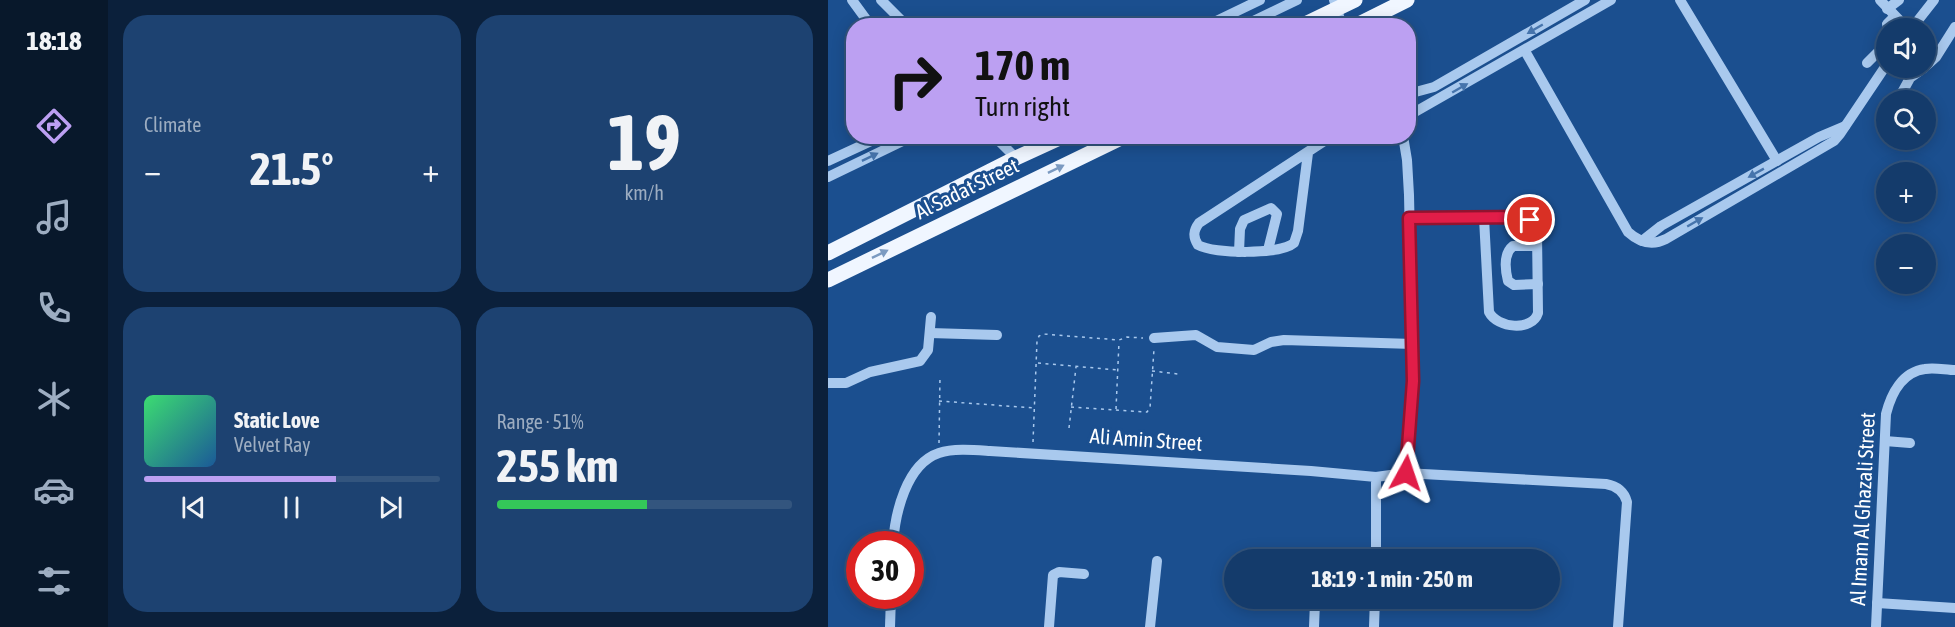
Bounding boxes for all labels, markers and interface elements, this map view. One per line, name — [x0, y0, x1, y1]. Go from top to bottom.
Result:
map controls — [1876, 18, 1936, 294]
button: sound — [1876, 18, 1936, 78]
one-way arrow — [1526, 24, 1543, 34]
text: 18:18 — [26, 25, 82, 56]
text: 170 m — [975, 41, 1070, 89]
icon: right — [876, 42, 954, 120]
one-way arrow — [1451, 83, 1468, 93]
button: search — [1876, 90, 1936, 150]
text: Turn right — [975, 91, 1070, 122]
text: 19 — [608, 97, 681, 187]
icon: directions — [33, 105, 75, 147]
text: Climate — [144, 113, 201, 136]
text: 21.5° — [250, 143, 334, 195]
text: − — [144, 151, 161, 189]
text: + — [422, 151, 439, 189]
one-way arrow — [862, 152, 879, 162]
street label: Al Sadat Street — [911, 153, 1022, 223]
button: + — [1876, 162, 1936, 222]
one-way arrow — [1048, 165, 1065, 174]
one-way arrow — [1747, 168, 1764, 178]
text: km/h — [624, 181, 664, 204]
pin — [1504, 194, 1555, 245]
icon: music — [33, 196, 75, 238]
icon: arrive — [1513, 203, 1546, 236]
one-way arrow — [1687, 217, 1704, 227]
button: − — [1876, 234, 1936, 294]
one-way arrow — [872, 249, 889, 259]
icon: phone — [33, 287, 75, 329]
icon: climate — [33, 378, 75, 420]
text: Static Love — [234, 407, 320, 433]
text: Range · 51% — [497, 410, 584, 433]
street label: Al Imam Al Ghazali Street — [1845, 412, 1879, 606]
street label: Ali Amin Street — [1089, 423, 1203, 455]
text: Velvet Ray — [234, 433, 311, 456]
text: 255 km — [497, 440, 618, 492]
position arrow — [1374, 441, 1438, 505]
icon: car — [33, 469, 75, 511]
icon: previous — [177, 491, 210, 524]
icon: pause — [275, 491, 308, 524]
icon: next — [374, 491, 407, 524]
speed limit sign: 30 — [846, 531, 924, 609]
icon: filters — [33, 560, 75, 602]
text: 18:19 · 1 min · 250 m — [1311, 566, 1473, 592]

